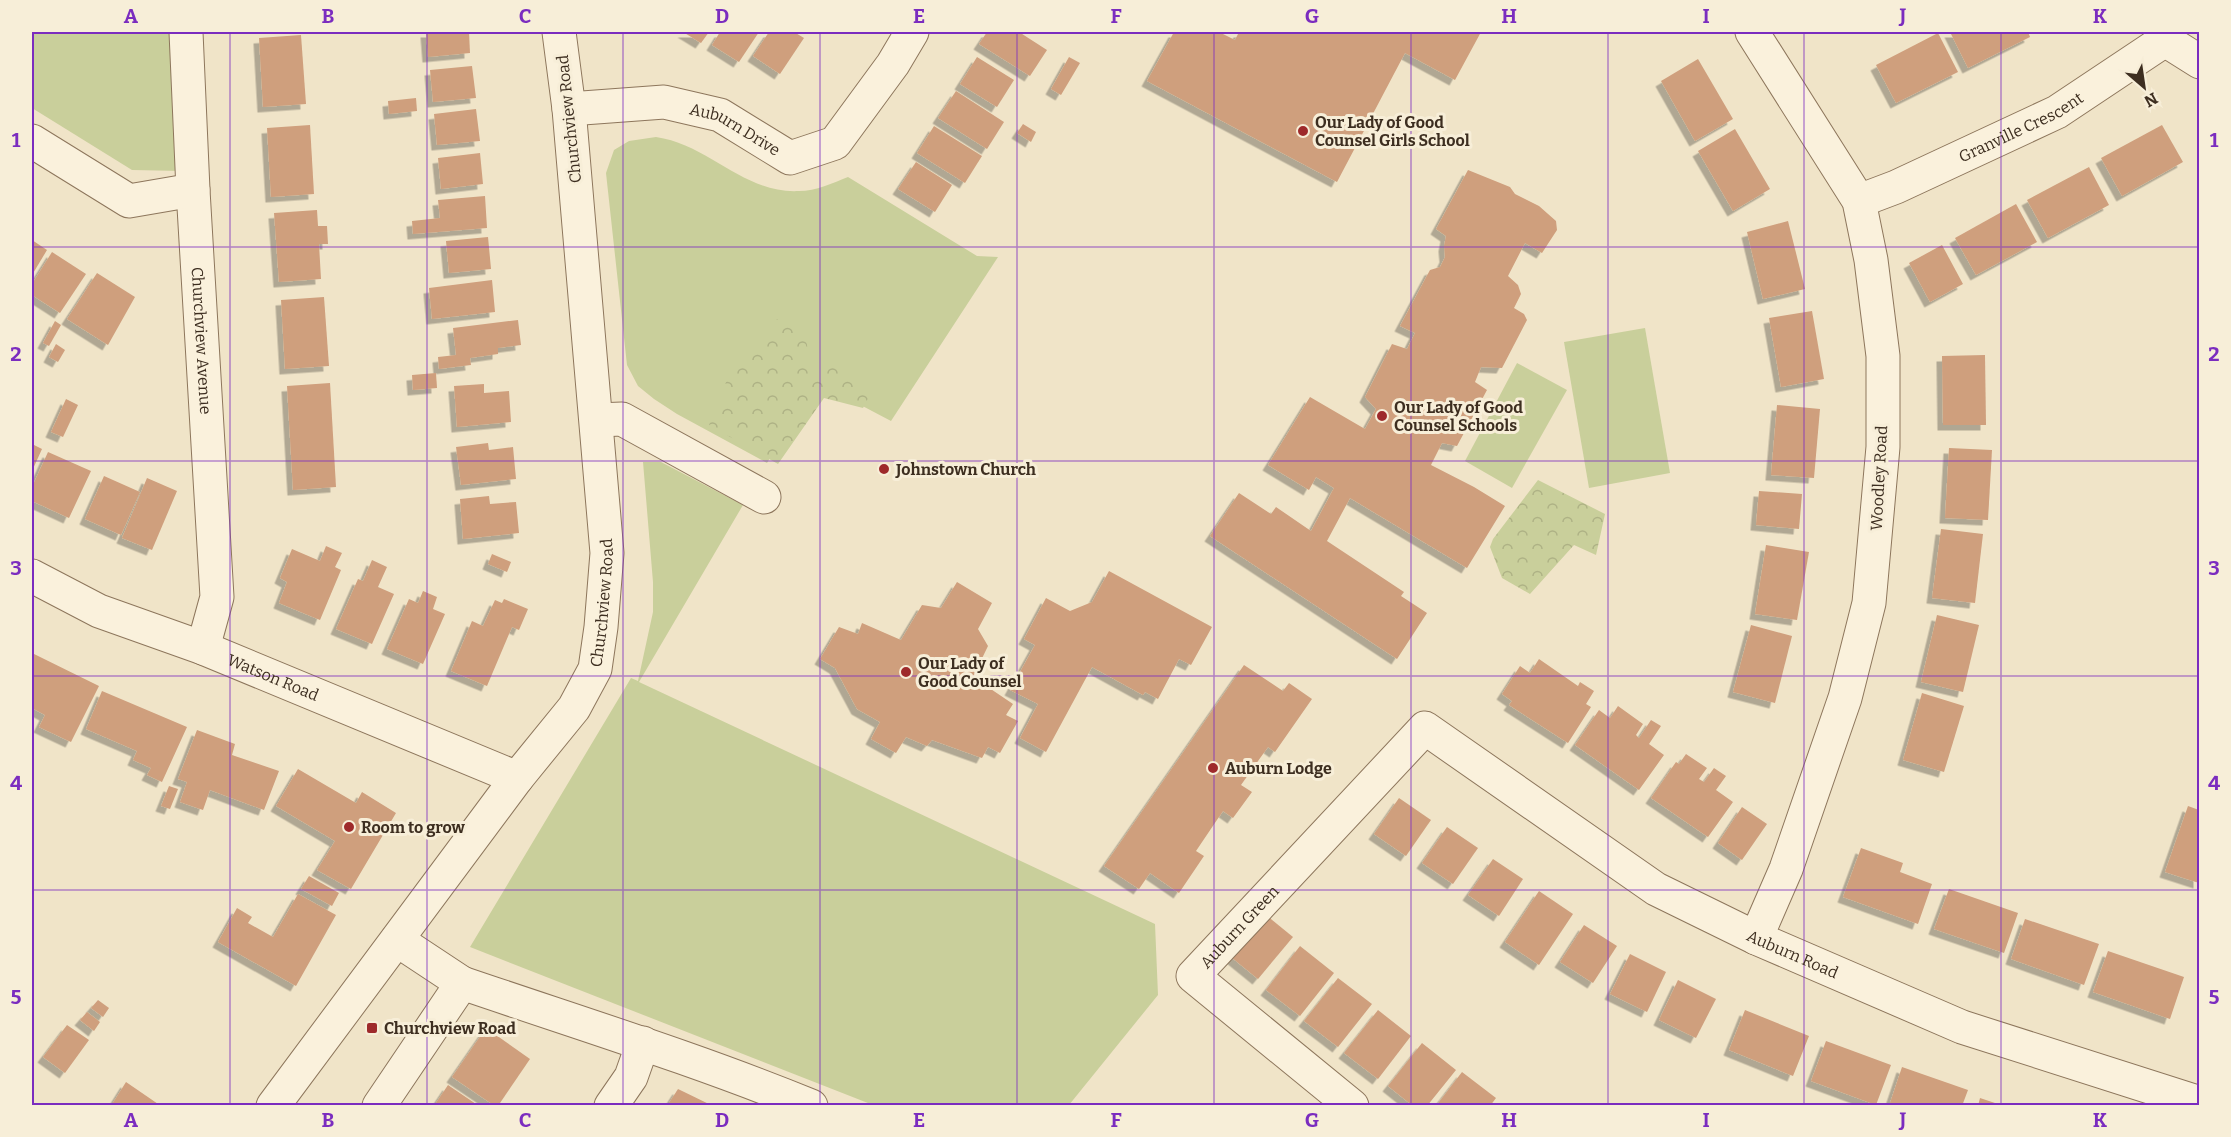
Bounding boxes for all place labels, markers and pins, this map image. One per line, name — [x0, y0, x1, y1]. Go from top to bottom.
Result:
place label: Our Lady of Good Counsel Girls School — [1315, 113, 1470, 150]
marker: Our Lady of Good Counsel Girls School — [1296, 124, 1310, 138]
place label: Our Lady of Good Counsel Schools — [1394, 398, 1523, 435]
marker: Our Lady of Good Counsel Schools — [1375, 409, 1389, 423]
place label: Johnstown Church — [895, 460, 1036, 479]
marker: Johnstown Church — [877, 462, 891, 476]
place label: Our Lady of Good Counsel — [918, 654, 1022, 691]
marker: Our Lady of Good Counsel — [899, 665, 913, 679]
place label: Auburn Lodge — [1225, 759, 1332, 778]
marker: Auburn Lodge — [1206, 761, 1220, 775]
place label: Room to grow — [361, 818, 466, 837]
marker: Room to grow — [342, 820, 356, 834]
place label: Churchview Road — [384, 1019, 516, 1038]
marker: Churchview Road — [365, 1021, 379, 1035]

